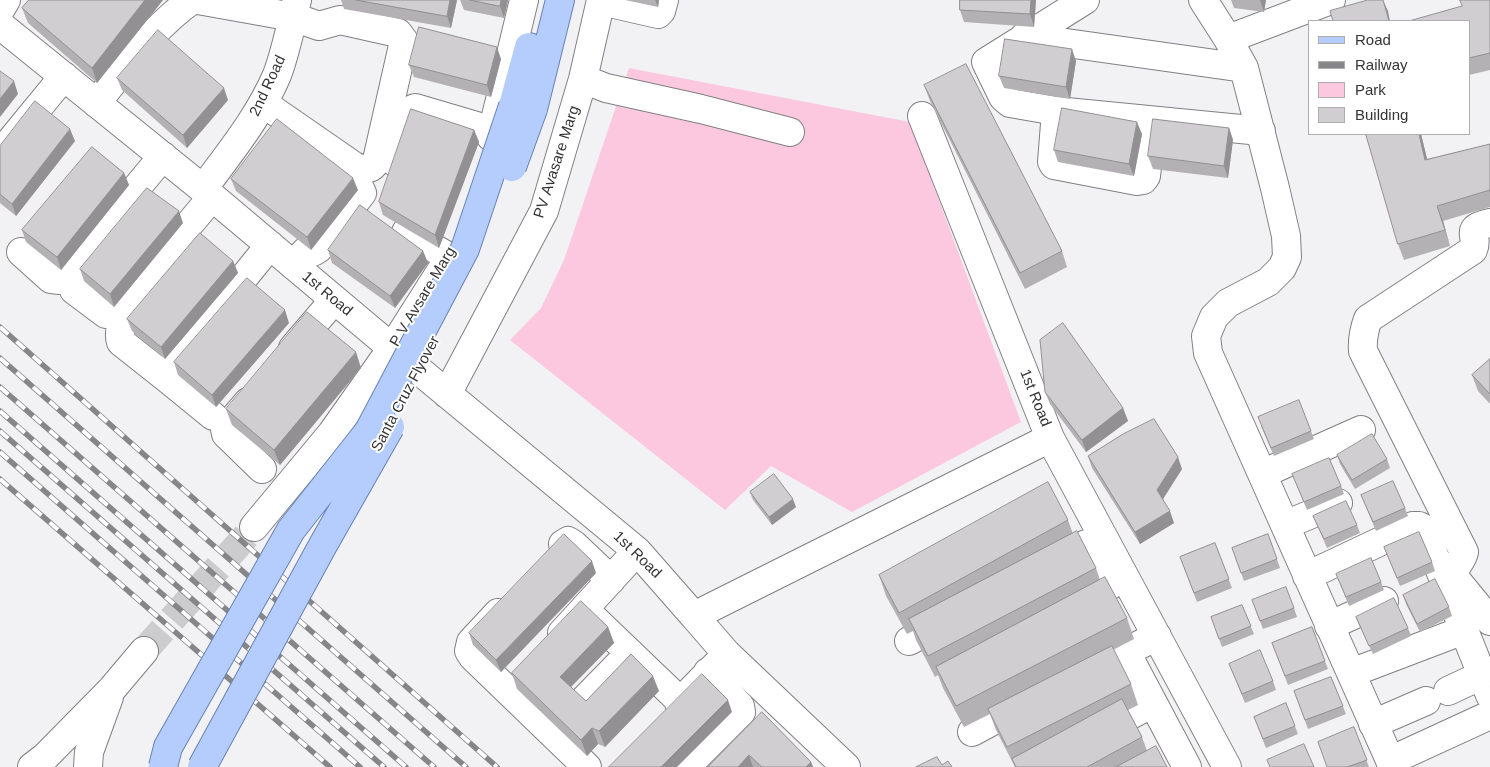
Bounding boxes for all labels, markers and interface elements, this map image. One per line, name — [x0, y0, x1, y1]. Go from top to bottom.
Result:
legend — [1308, 20, 1470, 135]
text: Road — [1355, 31, 1391, 48]
street label: 2nd Road — [246, 53, 290, 119]
text: Railway — [1355, 56, 1408, 73]
text: Park — [1355, 81, 1386, 98]
street label: PV Avasare Marg — [530, 103, 584, 221]
text: Building — [1355, 106, 1408, 123]
street label: P V Avsare Marg — [386, 244, 460, 350]
street label: 1st Road — [298, 268, 356, 320]
street label: Santa Cruz Flyover — [368, 333, 444, 455]
street label: 1st Road — [1015, 367, 1055, 429]
street label: 1st Road — [609, 528, 665, 582]

